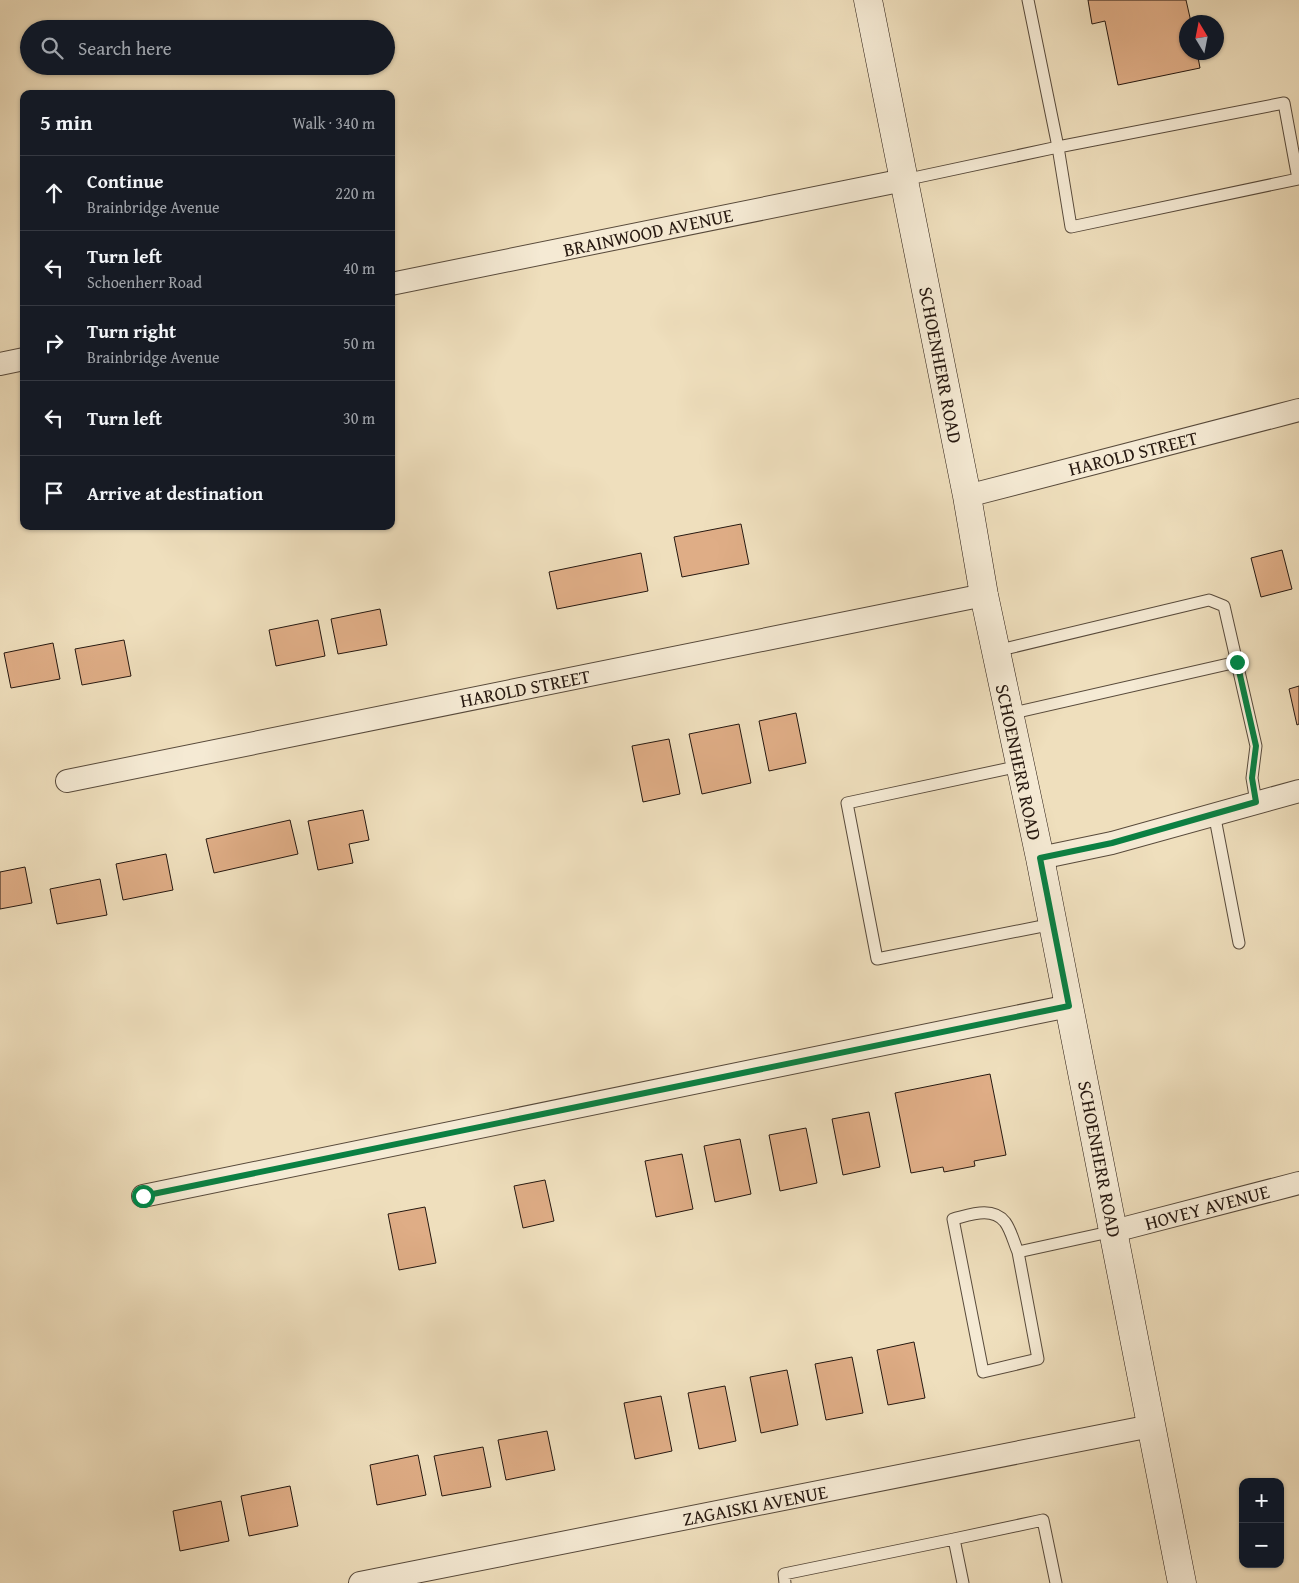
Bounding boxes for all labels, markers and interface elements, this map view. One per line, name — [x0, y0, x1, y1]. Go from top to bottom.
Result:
north arrow — [1179, 15, 1224, 60]
search box — [20, 20, 395, 75]
icon: search — [38, 34, 66, 62]
text: Search here — [78, 34, 172, 62]
text: 5 min — [40, 107, 92, 138]
text: Walk · 340 m — [292, 111, 375, 135]
text: Continue — [87, 167, 164, 195]
icon: ahead — [40, 179, 68, 207]
text: 220 m — [335, 181, 375, 205]
text: Brainbridge Avenue — [87, 195, 220, 219]
street label: BRAINWOOD AVENUE — [561, 200, 736, 264]
text: Turn left — [87, 242, 162, 270]
icon: left — [40, 254, 68, 282]
text: 40 m — [343, 256, 375, 280]
text: Schoenherr Road — [87, 270, 202, 294]
street label: SCHOENHERR ROAD — [912, 284, 970, 446]
text: Turn right — [87, 317, 176, 345]
icon: right — [40, 329, 68, 357]
text: 50 m — [343, 331, 375, 355]
text: Brainbridge Avenue — [87, 345, 220, 369]
icon: left — [40, 404, 68, 432]
text: Turn left — [87, 404, 162, 432]
text: 30 m — [343, 406, 375, 430]
street label: HAROLD STREET — [1065, 423, 1201, 483]
icon: arrive — [40, 479, 68, 507]
text: Arrive at destination — [87, 479, 263, 507]
route end — [1226, 651, 1249, 674]
street label: HAROLD STREET — [457, 662, 593, 714]
street label: SCHOENHERR ROAD — [989, 681, 1049, 843]
street label: SCHOENHERR ROAD — [1071, 1078, 1129, 1240]
street label: HOVEY AVENUE — [1142, 1177, 1273, 1237]
route start — [132, 1185, 155, 1208]
street label: ZAGAISKI AVENUE — [680, 1477, 830, 1533]
map controls — [1239, 1478, 1284, 1568]
button: + — [1239, 1478, 1284, 1523]
button: − — [1239, 1523, 1284, 1568]

